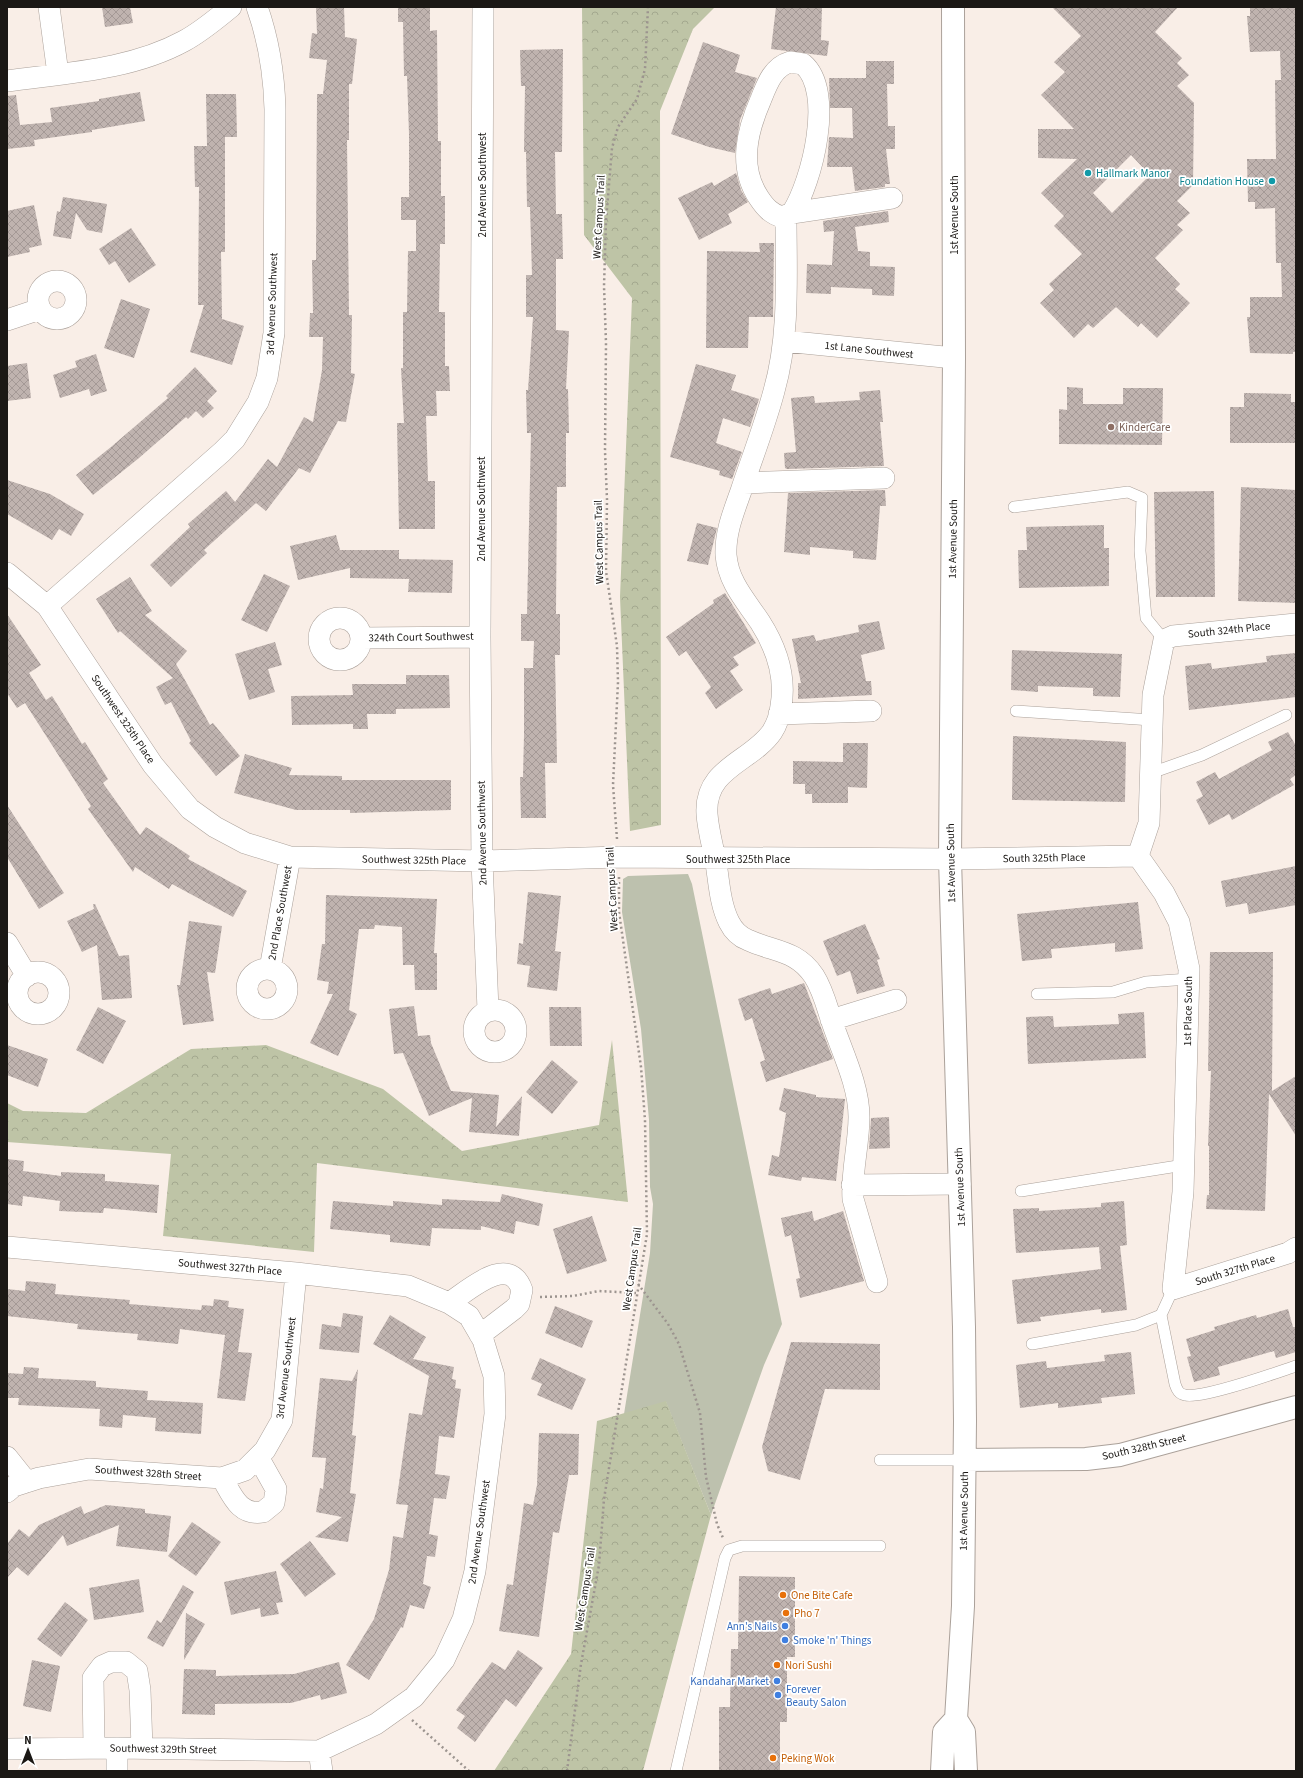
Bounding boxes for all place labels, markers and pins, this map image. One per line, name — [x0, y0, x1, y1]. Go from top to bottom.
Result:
place label: Hallmark Manor — [1096, 166, 1170, 181]
marker: Hallmark Manor — [1083, 168, 1093, 178]
place label: Foundation House — [1179, 174, 1265, 189]
marker: Foundation House — [1267, 176, 1277, 186]
place label: KinderCare — [1119, 420, 1171, 435]
marker: KinderCare — [1106, 422, 1116, 432]
place label: One Bite Cafe — [791, 1588, 853, 1603]
marker: One Bite Cafe — [778, 1590, 788, 1600]
place label: Pho 7 — [794, 1606, 820, 1621]
marker: Pho 7 — [781, 1608, 791, 1618]
place label: Ann's Nails — [727, 1619, 777, 1634]
marker: Ann's Nails — [780, 1621, 790, 1631]
place label: Smoke 'n' Things — [793, 1633, 872, 1648]
marker: Smoke 'n' Things — [780, 1635, 790, 1645]
place label: Nori Sushi — [785, 1658, 832, 1673]
marker: Nori Sushi — [772, 1660, 782, 1670]
place label: Kandahar Market — [690, 1674, 769, 1689]
marker: Kandahar Market — [772, 1676, 782, 1686]
place label: Forever Beauty Salon — [786, 1682, 847, 1710]
marker: Forever Beauty Salon — [773, 1690, 783, 1700]
place label: Peking Wok — [781, 1751, 835, 1766]
marker: Peking Wok — [768, 1753, 778, 1763]

